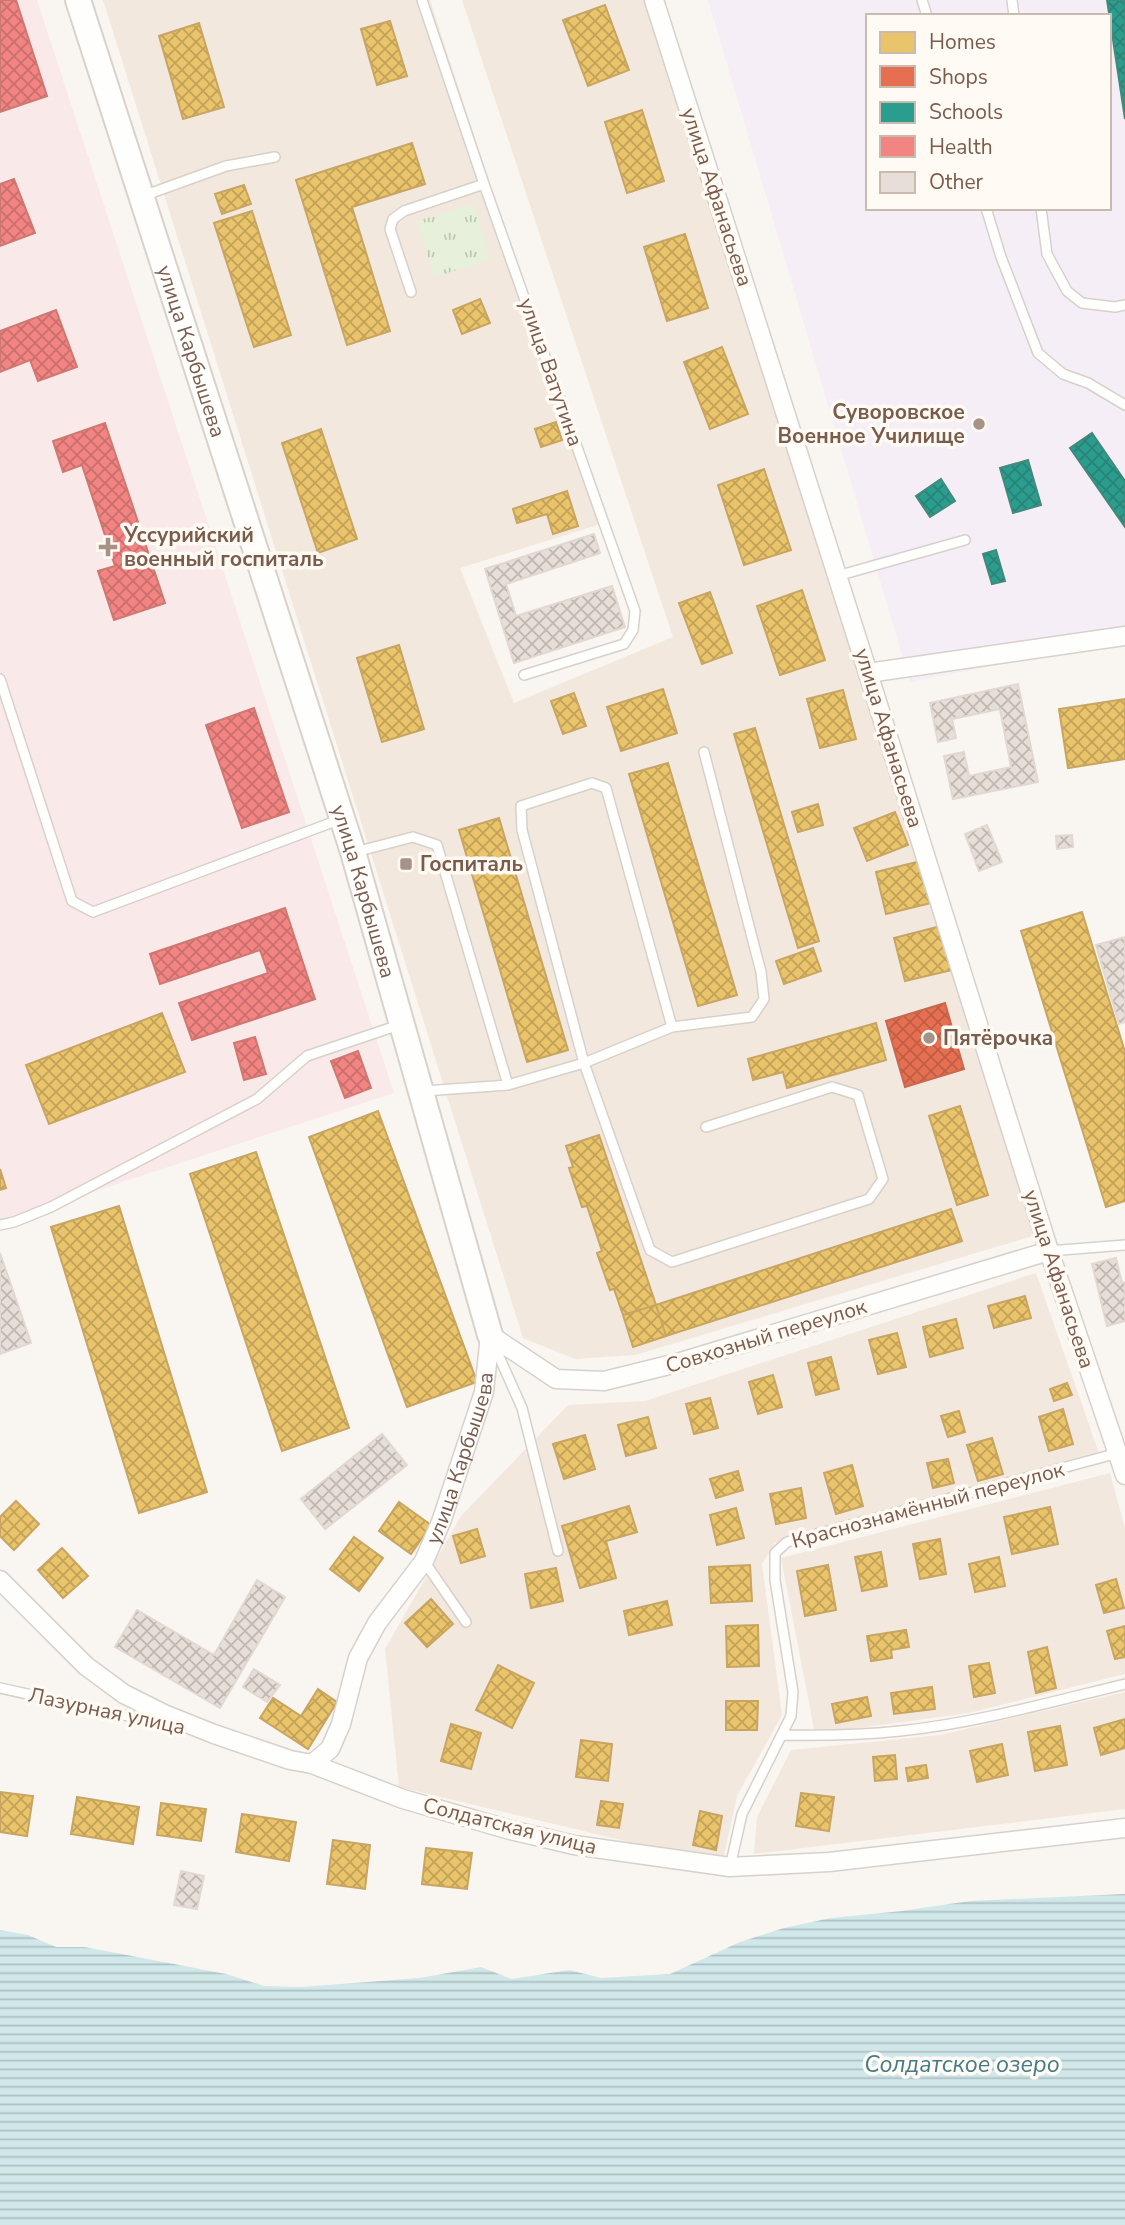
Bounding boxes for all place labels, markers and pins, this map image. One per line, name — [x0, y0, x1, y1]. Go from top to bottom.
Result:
place label: Суворовское Военное Училище — [778, 398, 965, 450]
marker: Суворовское Военное Училище — [971, 416, 987, 432]
place label: Уссурийский военный госпиталь — [123, 521, 324, 573]
marker: Уссурийский военный госпиталь — [98, 537, 118, 557]
place label: Госпиталь — [420, 850, 523, 878]
marker: Госпиталь — [398, 856, 414, 872]
place label: Пятёрочка — [943, 1024, 1053, 1052]
marker: Пятёрочка — [921, 1030, 937, 1046]

